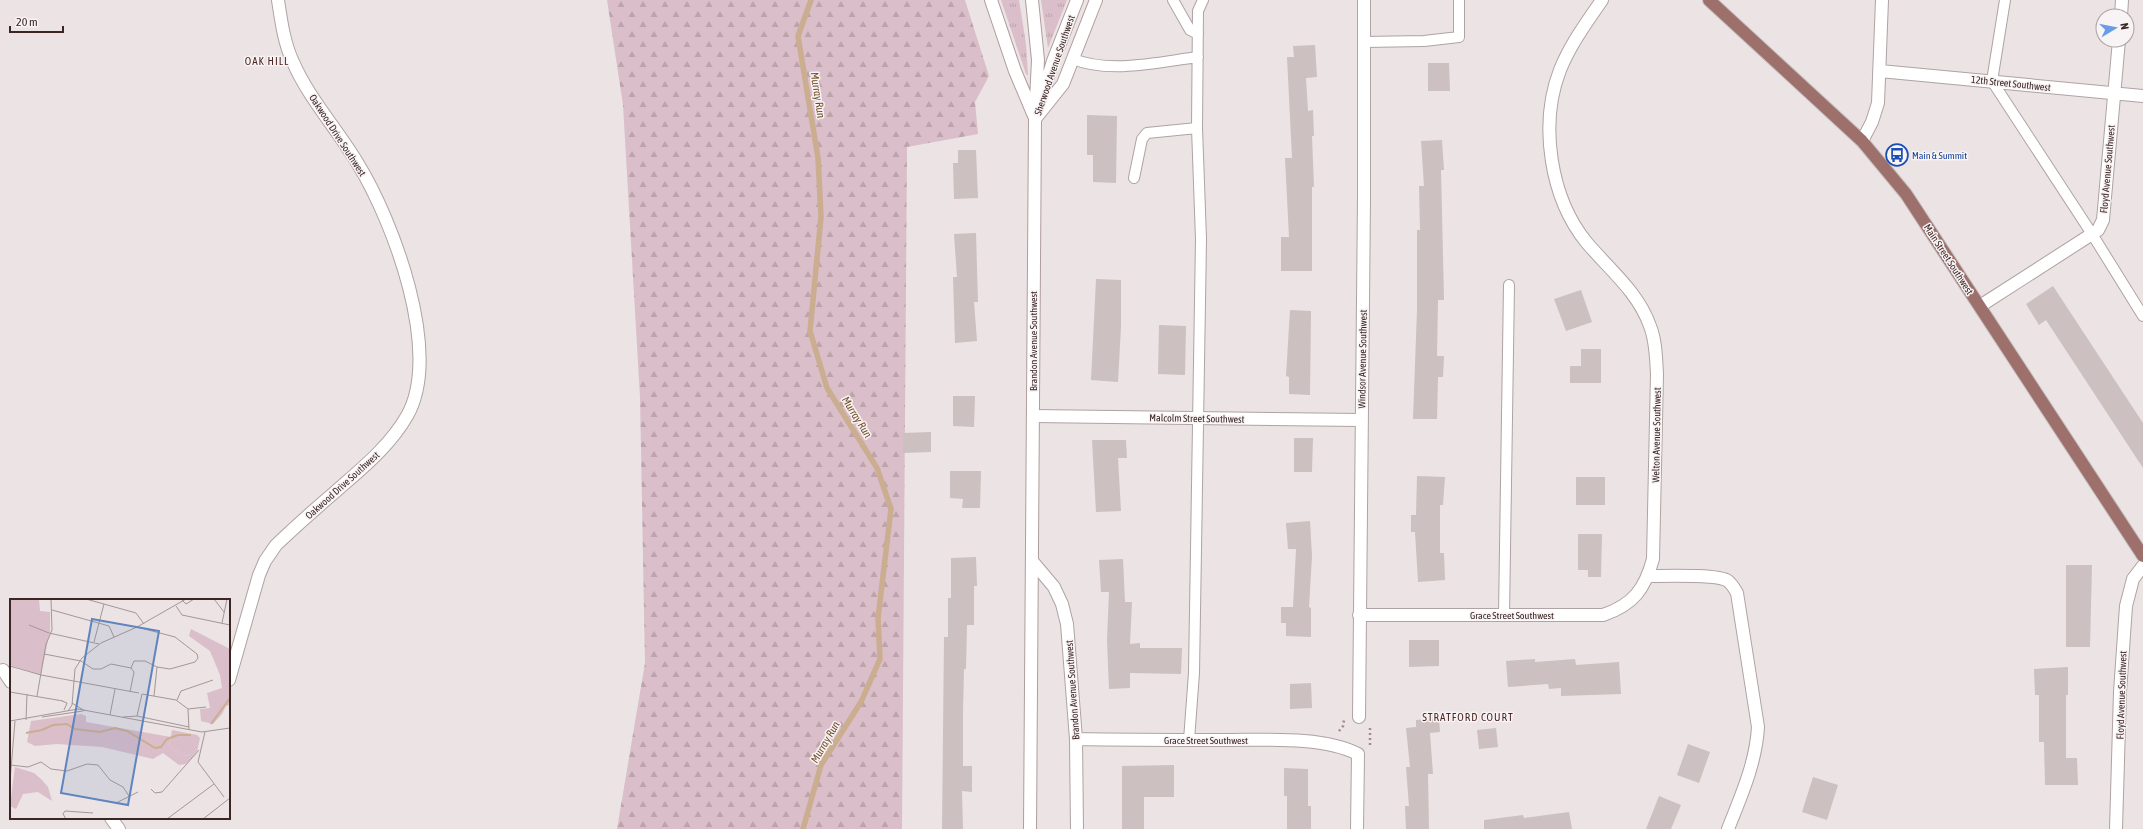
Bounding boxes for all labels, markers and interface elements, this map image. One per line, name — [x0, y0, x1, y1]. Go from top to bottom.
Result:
scale bar — [10, 8, 63, 34]
north arrow — [2095, 8, 2135, 48]
street label: Sherwood Avenue Southwest — [1032, 14, 1077, 117]
text: 20 m — [16, 15, 38, 29]
text: N — [2118, 22, 2131, 31]
district label: OAK HILL — [245, 55, 289, 67]
water label: Murray Run — [808, 71, 828, 119]
street label: 12th Street Southwest — [1971, 74, 2051, 93]
street label: Oakwood Drive Southwest — [307, 92, 368, 178]
street label: Floyd Avenue Southwest — [2098, 124, 2117, 214]
bus stop icon: Main & Summit — [1884, 142, 1910, 168]
place label: Main & Summit — [1912, 150, 1967, 161]
street label: Main Street Southwest — [1922, 222, 1975, 297]
street label: Brandon Avenue Southwest — [1028, 291, 1039, 391]
street label: Windsor Avenue Southwest — [1356, 309, 1369, 409]
street label: Welton Avenue Southwest — [1650, 387, 1663, 483]
water label: Murray Run — [840, 394, 875, 440]
street label: Malcolm Street Southwest — [1149, 412, 1245, 425]
street label: Oakwood Drive Southwest — [303, 449, 382, 521]
inset map — [10, 599, 230, 819]
street label: Grace Street Southwest — [1470, 610, 1554, 621]
street label: Brandon Avenue Southwest — [1064, 640, 1081, 740]
street label: Floyd Avenue Southwest — [2114, 650, 2129, 740]
district label: STRATFORD COURT — [1422, 711, 1514, 723]
water label: Murray Run — [808, 718, 842, 765]
street label: Grace Street Southwest — [1164, 735, 1248, 746]

